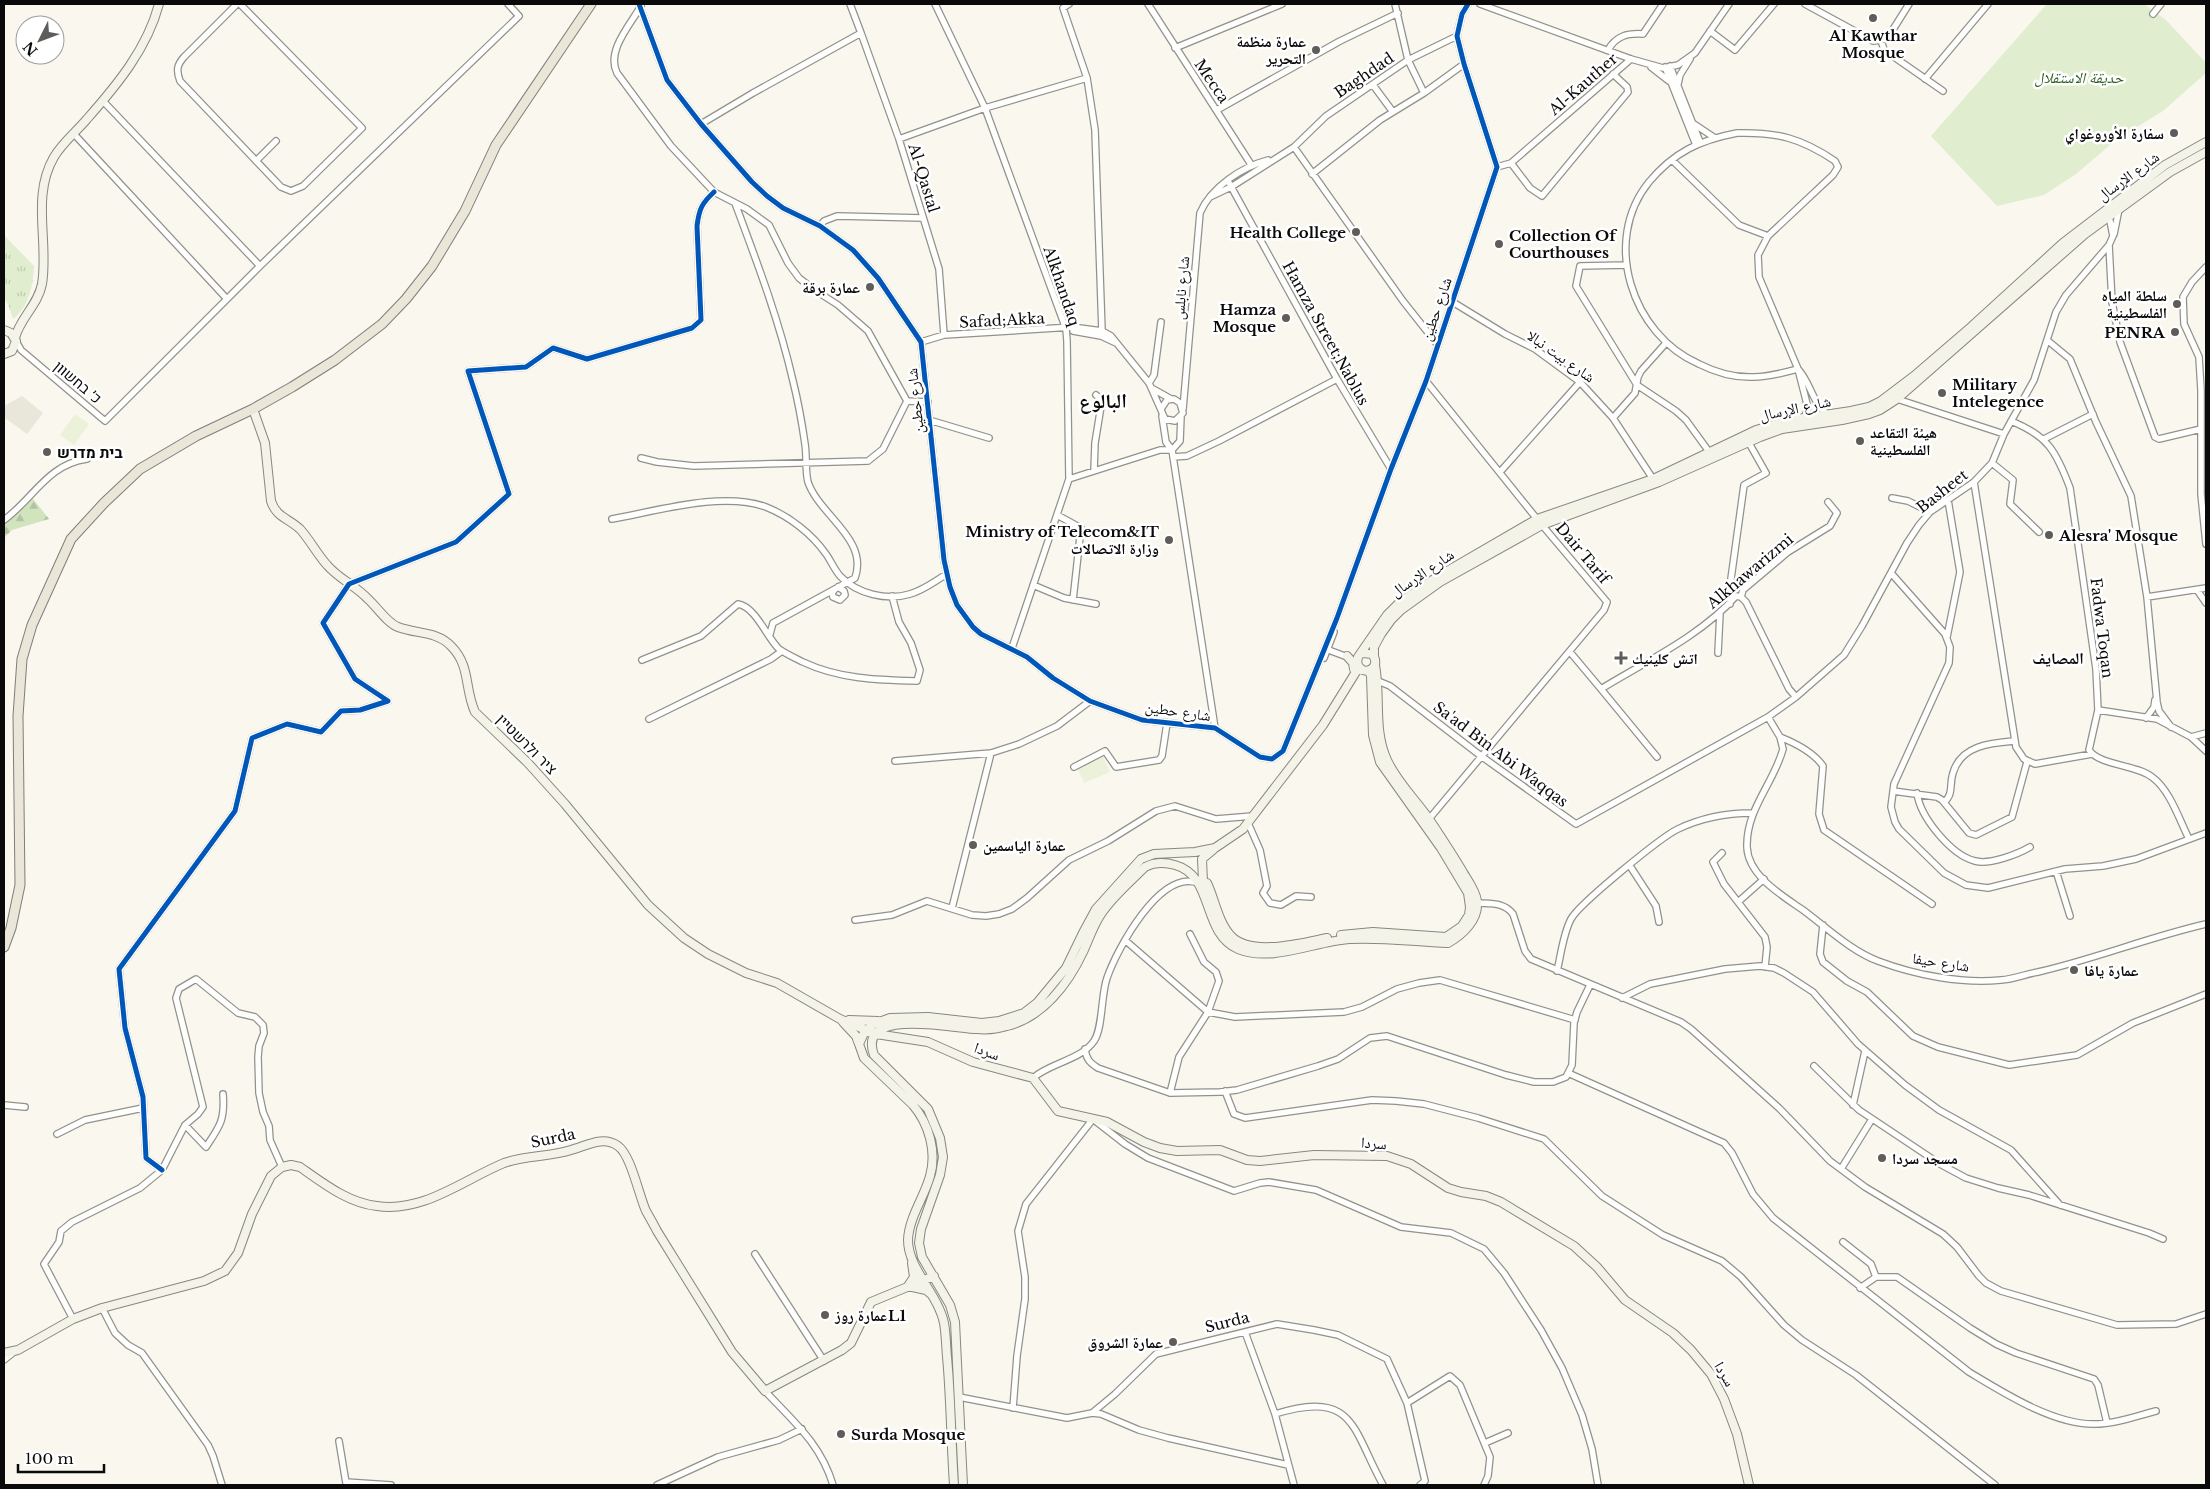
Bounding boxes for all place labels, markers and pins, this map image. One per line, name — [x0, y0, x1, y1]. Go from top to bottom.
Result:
marker: Al Kawthar Mosque — [1867, 12, 1879, 24]
place label: Al Kawthar Mosque — [1828, 26, 1917, 62]
place label: عمارة منظمة التحرير — [1236, 32, 1306, 68]
marker: عمارة منظمة التحرير — [1310, 44, 1322, 56]
place label: سفارة الأوروغواي — [2065, 124, 2164, 145]
marker: سفارة الأوروغواي — [2168, 127, 2180, 139]
place label: Health College — [1230, 223, 1346, 242]
marker: Health College — [1350, 226, 1362, 238]
place label: Collection Of Courthouses — [1509, 226, 1618, 262]
marker: Collection Of Courthouses — [1493, 238, 1505, 250]
place label: عمارة برقة — [802, 278, 860, 297]
marker: عمارة برقة — [864, 281, 876, 293]
place label: سلطة المياه الفلسطينية — [2101, 286, 2167, 322]
marker: سلطة المياه الفلسطينية — [2171, 298, 2183, 310]
place label: Hamza Mosque — [1213, 300, 1276, 336]
marker: Hamza Mosque — [1280, 312, 1292, 324]
place label: PENRA — [2104, 323, 2166, 342]
marker: PENRA — [2169, 326, 2181, 338]
place label: Military Intelegence — [1952, 375, 2044, 411]
marker: Military Intelegence — [1936, 387, 1948, 399]
place label: هيئة التقاعد الفلسطينية — [1870, 423, 1937, 459]
marker: هيئة التقاعد الفلسطينية — [1854, 435, 1866, 447]
place label: בית מדרש — [57, 443, 123, 462]
marker: בית מדרש — [41, 446, 53, 458]
place label: Ministry of Telecom&IT وزارة الاتصالات — [965, 522, 1160, 558]
place label: Alesra' Mosque — [2058, 526, 2178, 545]
marker: Alesra' Mosque — [2043, 529, 2055, 541]
marker: Ministry of Telecom&IT وزارة الاتصالات — [1163, 534, 1175, 546]
place label: اتش كلينيك — [1632, 649, 1698, 668]
marker: اتش كلينيك — [1614, 651, 1628, 665]
place label: عمارة الياسمين — [983, 836, 1066, 855]
marker: عمارة الياسمين — [967, 839, 979, 851]
place label: عمارة يافا — [2084, 961, 2139, 980]
marker: عمارة يافا — [2068, 964, 2080, 976]
place label: مسجد سردا — [1892, 1149, 1958, 1168]
marker: مسجد سردا — [1876, 1152, 1888, 1164]
place label: عمارة روزL1 — [834, 1306, 906, 1325]
marker: عمارة روزL1 — [819, 1309, 831, 1321]
place label: عمارة الشروق — [1088, 1333, 1163, 1352]
marker: عمارة الشروق — [1167, 1336, 1179, 1348]
place label: Surda Mosque — [851, 1425, 965, 1444]
marker: Surda Mosque — [835, 1428, 847, 1440]

